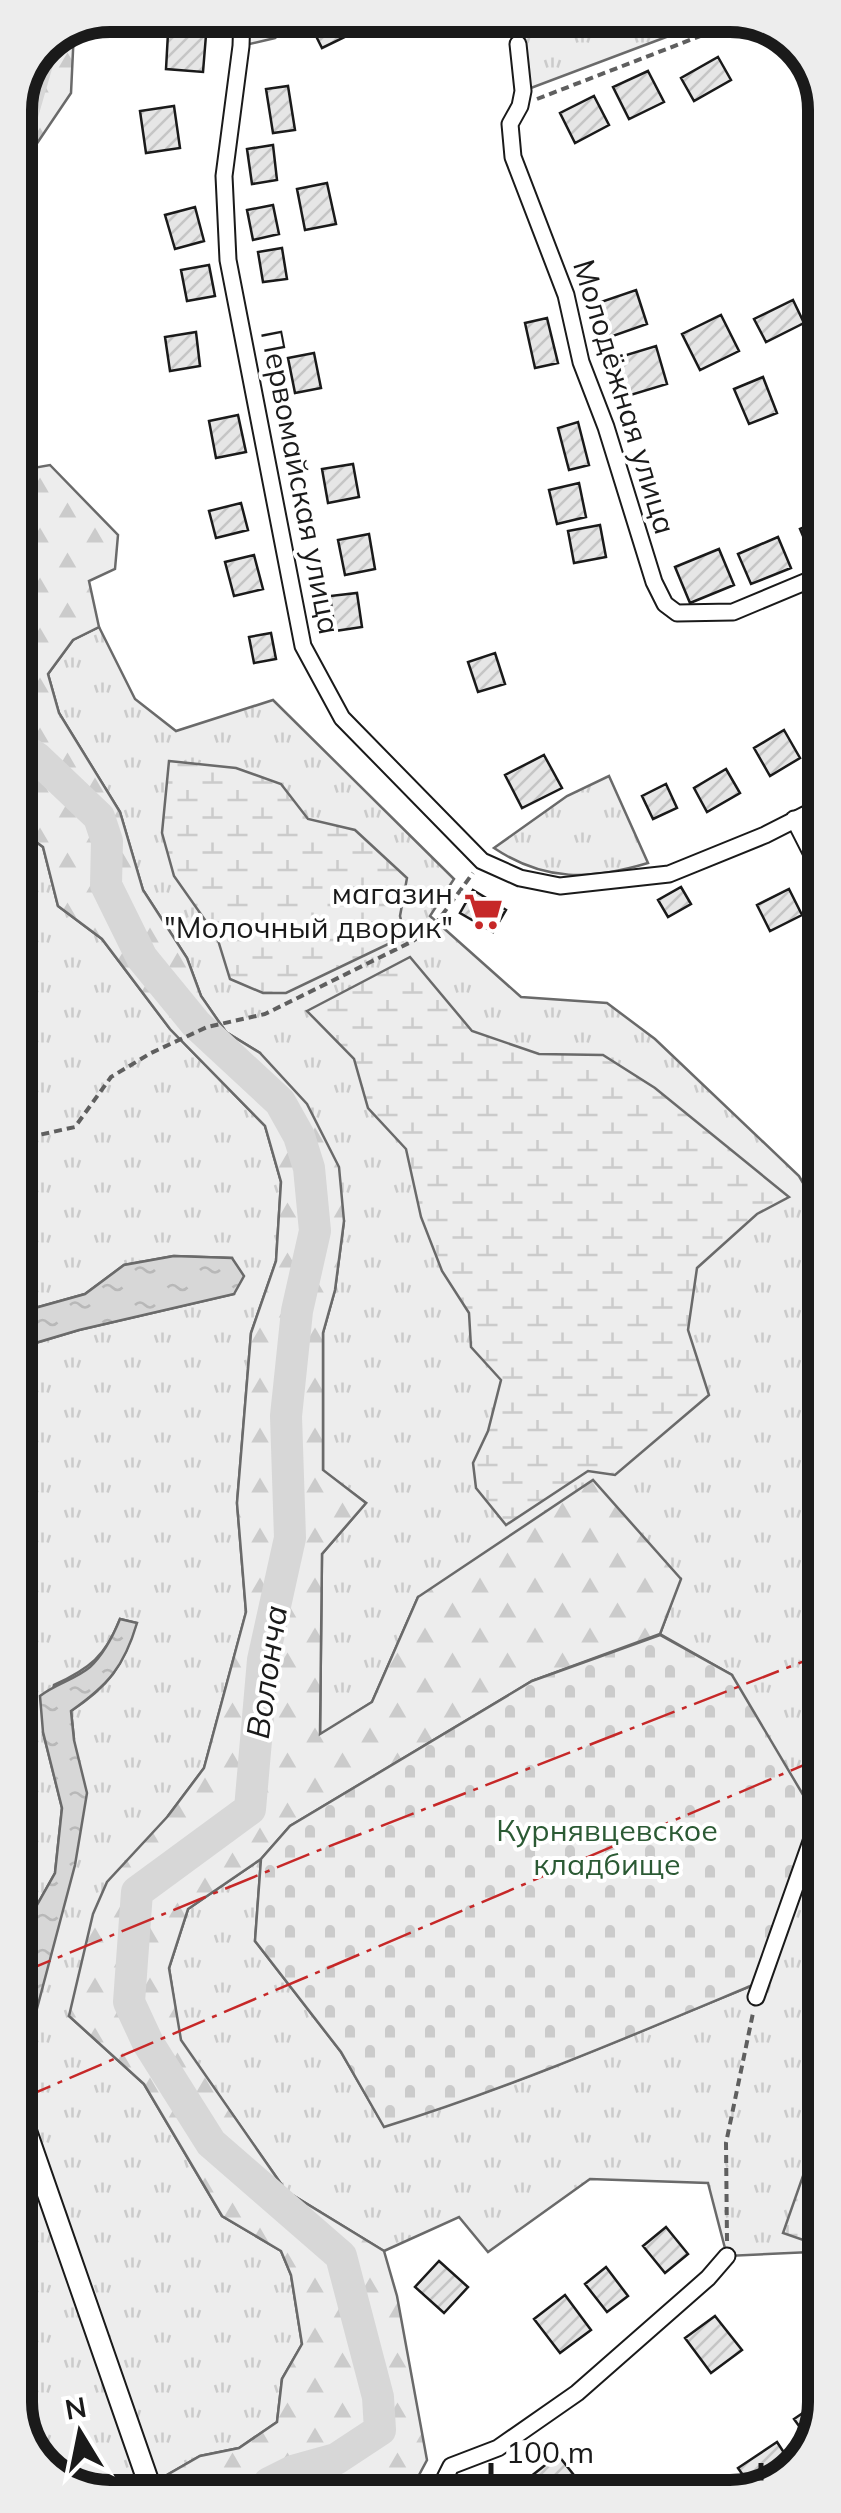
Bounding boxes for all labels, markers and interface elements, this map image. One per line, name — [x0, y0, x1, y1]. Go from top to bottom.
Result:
street label: Молодёжная улица — [565, 255, 685, 539]
street label: Первомайская улица — [253, 326, 349, 637]
place label: магазин "Молочный дворик" — [164, 874, 453, 946]
supermarket icon: магазин "Молочный дворик" — [462, 890, 504, 932]
water label: Волонча — [237, 1603, 295, 1741]
park label: Курнявцевское кладбище — [496, 1811, 718, 1883]
north arrow — [30, 2383, 130, 2483]
text: N — [62, 2389, 89, 2427]
scale bar — [491, 2418, 761, 2480]
text: 100 m — [506, 2433, 594, 2471]

